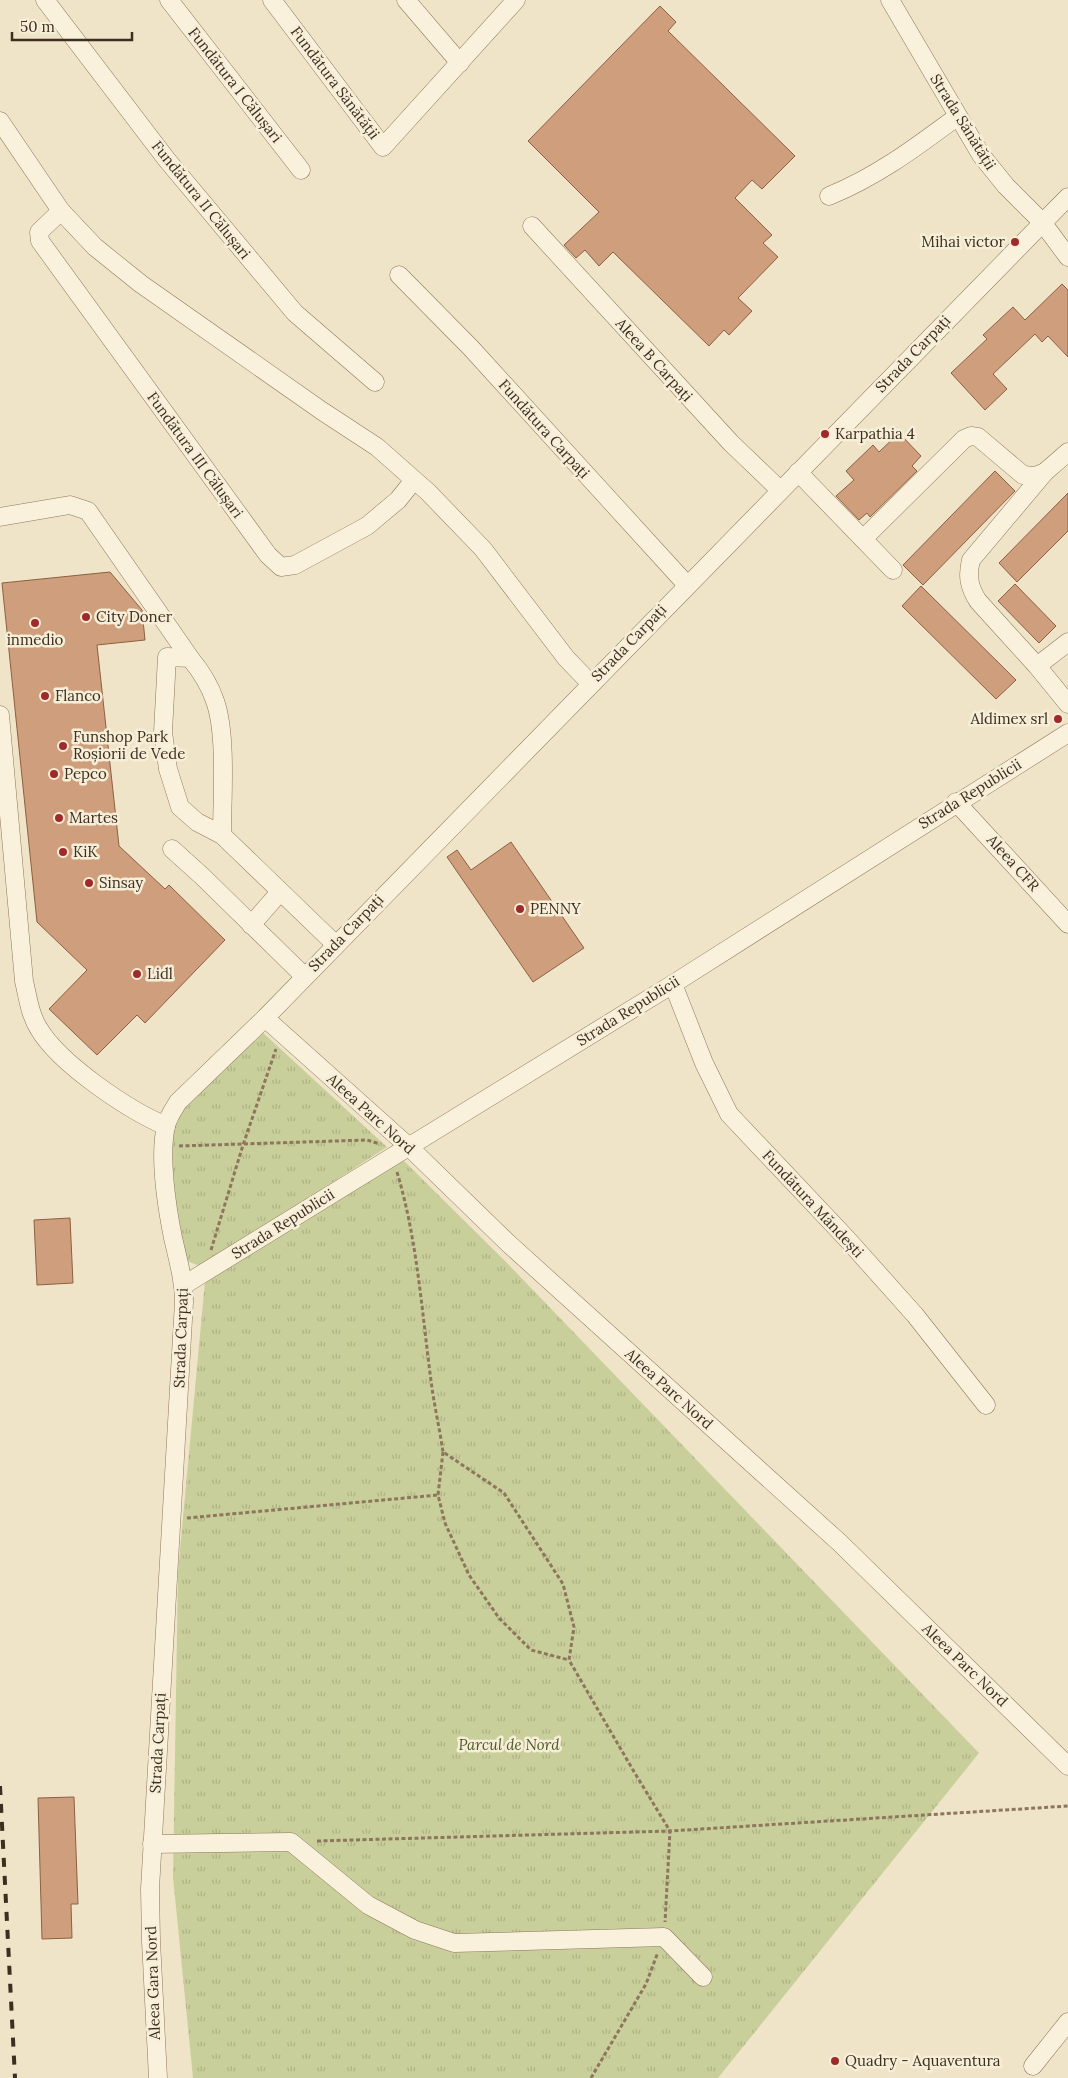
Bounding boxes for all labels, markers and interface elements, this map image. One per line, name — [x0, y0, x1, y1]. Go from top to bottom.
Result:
scale bar — [12, 10, 132, 42]
text: 50 m — [20, 17, 55, 36]
street label: Fundătura I Călușari — [184, 23, 286, 146]
street label: Fundătura Sănătății — [287, 23, 384, 143]
street label: Strada Sănătății — [926, 70, 1001, 173]
street label: Fundătura II Călușari — [148, 137, 255, 262]
place label: Mihai victor — [921, 232, 1006, 251]
marker: Mihai victor — [1009, 236, 1021, 248]
street label: Strada Carpați — [871, 311, 954, 396]
street label: Aleea B Carpați — [611, 313, 697, 405]
street label: Fundătura Carpați — [495, 375, 594, 482]
street label: Fundătura III Călușari — [143, 388, 248, 521]
place label: Karpathia 4 — [835, 424, 915, 443]
marker: Karpathia 4 — [819, 428, 831, 440]
street label: Strada Carpați — [587, 600, 670, 685]
place label: City Doner — [96, 607, 173, 626]
marker: City Doner — [80, 611, 92, 623]
marker: inmedio — [29, 617, 41, 629]
place label: inmedio — [7, 630, 64, 649]
place label: Flanco — [55, 686, 101, 705]
marker: Flanco — [39, 690, 51, 702]
place label: Aldimex srl — [970, 709, 1048, 728]
marker: Aldimex srl — [1052, 713, 1064, 725]
place label: Funshop Park Roșiorii de Vede — [73, 727, 185, 763]
marker: Funshop Park Roșiorii de Vede — [57, 740, 69, 752]
street label: Strada Republicii — [915, 754, 1025, 833]
place label: Pepco — [64, 764, 107, 783]
marker: Pepco — [48, 768, 60, 780]
place label: Martes — [69, 808, 118, 827]
marker: Martes — [53, 812, 65, 824]
street label: Aleea CFR — [982, 830, 1044, 895]
place label: KiK — [73, 842, 98, 861]
marker: KiK — [57, 846, 69, 858]
place label: Sinsay — [99, 873, 143, 892]
marker: Sinsay — [83, 877, 95, 889]
street label: Strada Carpați — [304, 890, 387, 975]
place label: PENNY — [530, 899, 581, 918]
marker: PENNY — [514, 903, 526, 915]
place label: Lidl — [147, 964, 173, 983]
marker: Lidl — [131, 968, 143, 980]
street label: Strada Republicii — [573, 971, 683, 1050]
street label: Aleea Parc Nord — [323, 1069, 419, 1158]
street label: Fundătura Măndești — [759, 1146, 868, 1261]
street label: Strada Republicii — [228, 1184, 338, 1263]
street label: Strada Carpați — [169, 1287, 192, 1388]
street label: Aleea Parc Nord — [621, 1344, 717, 1433]
street label: Aleea Parc Nord — [918, 1618, 1012, 1710]
street label: Strada Carpați — [145, 1692, 170, 1794]
park label: Parcul de Nord — [458, 1735, 560, 1754]
street label: Aleea Gara Nord — [141, 1926, 164, 2041]
place label: Quadry - Aquaventura — [845, 2051, 1001, 2070]
marker: Quadry - Aquaventura — [829, 2055, 841, 2067]

